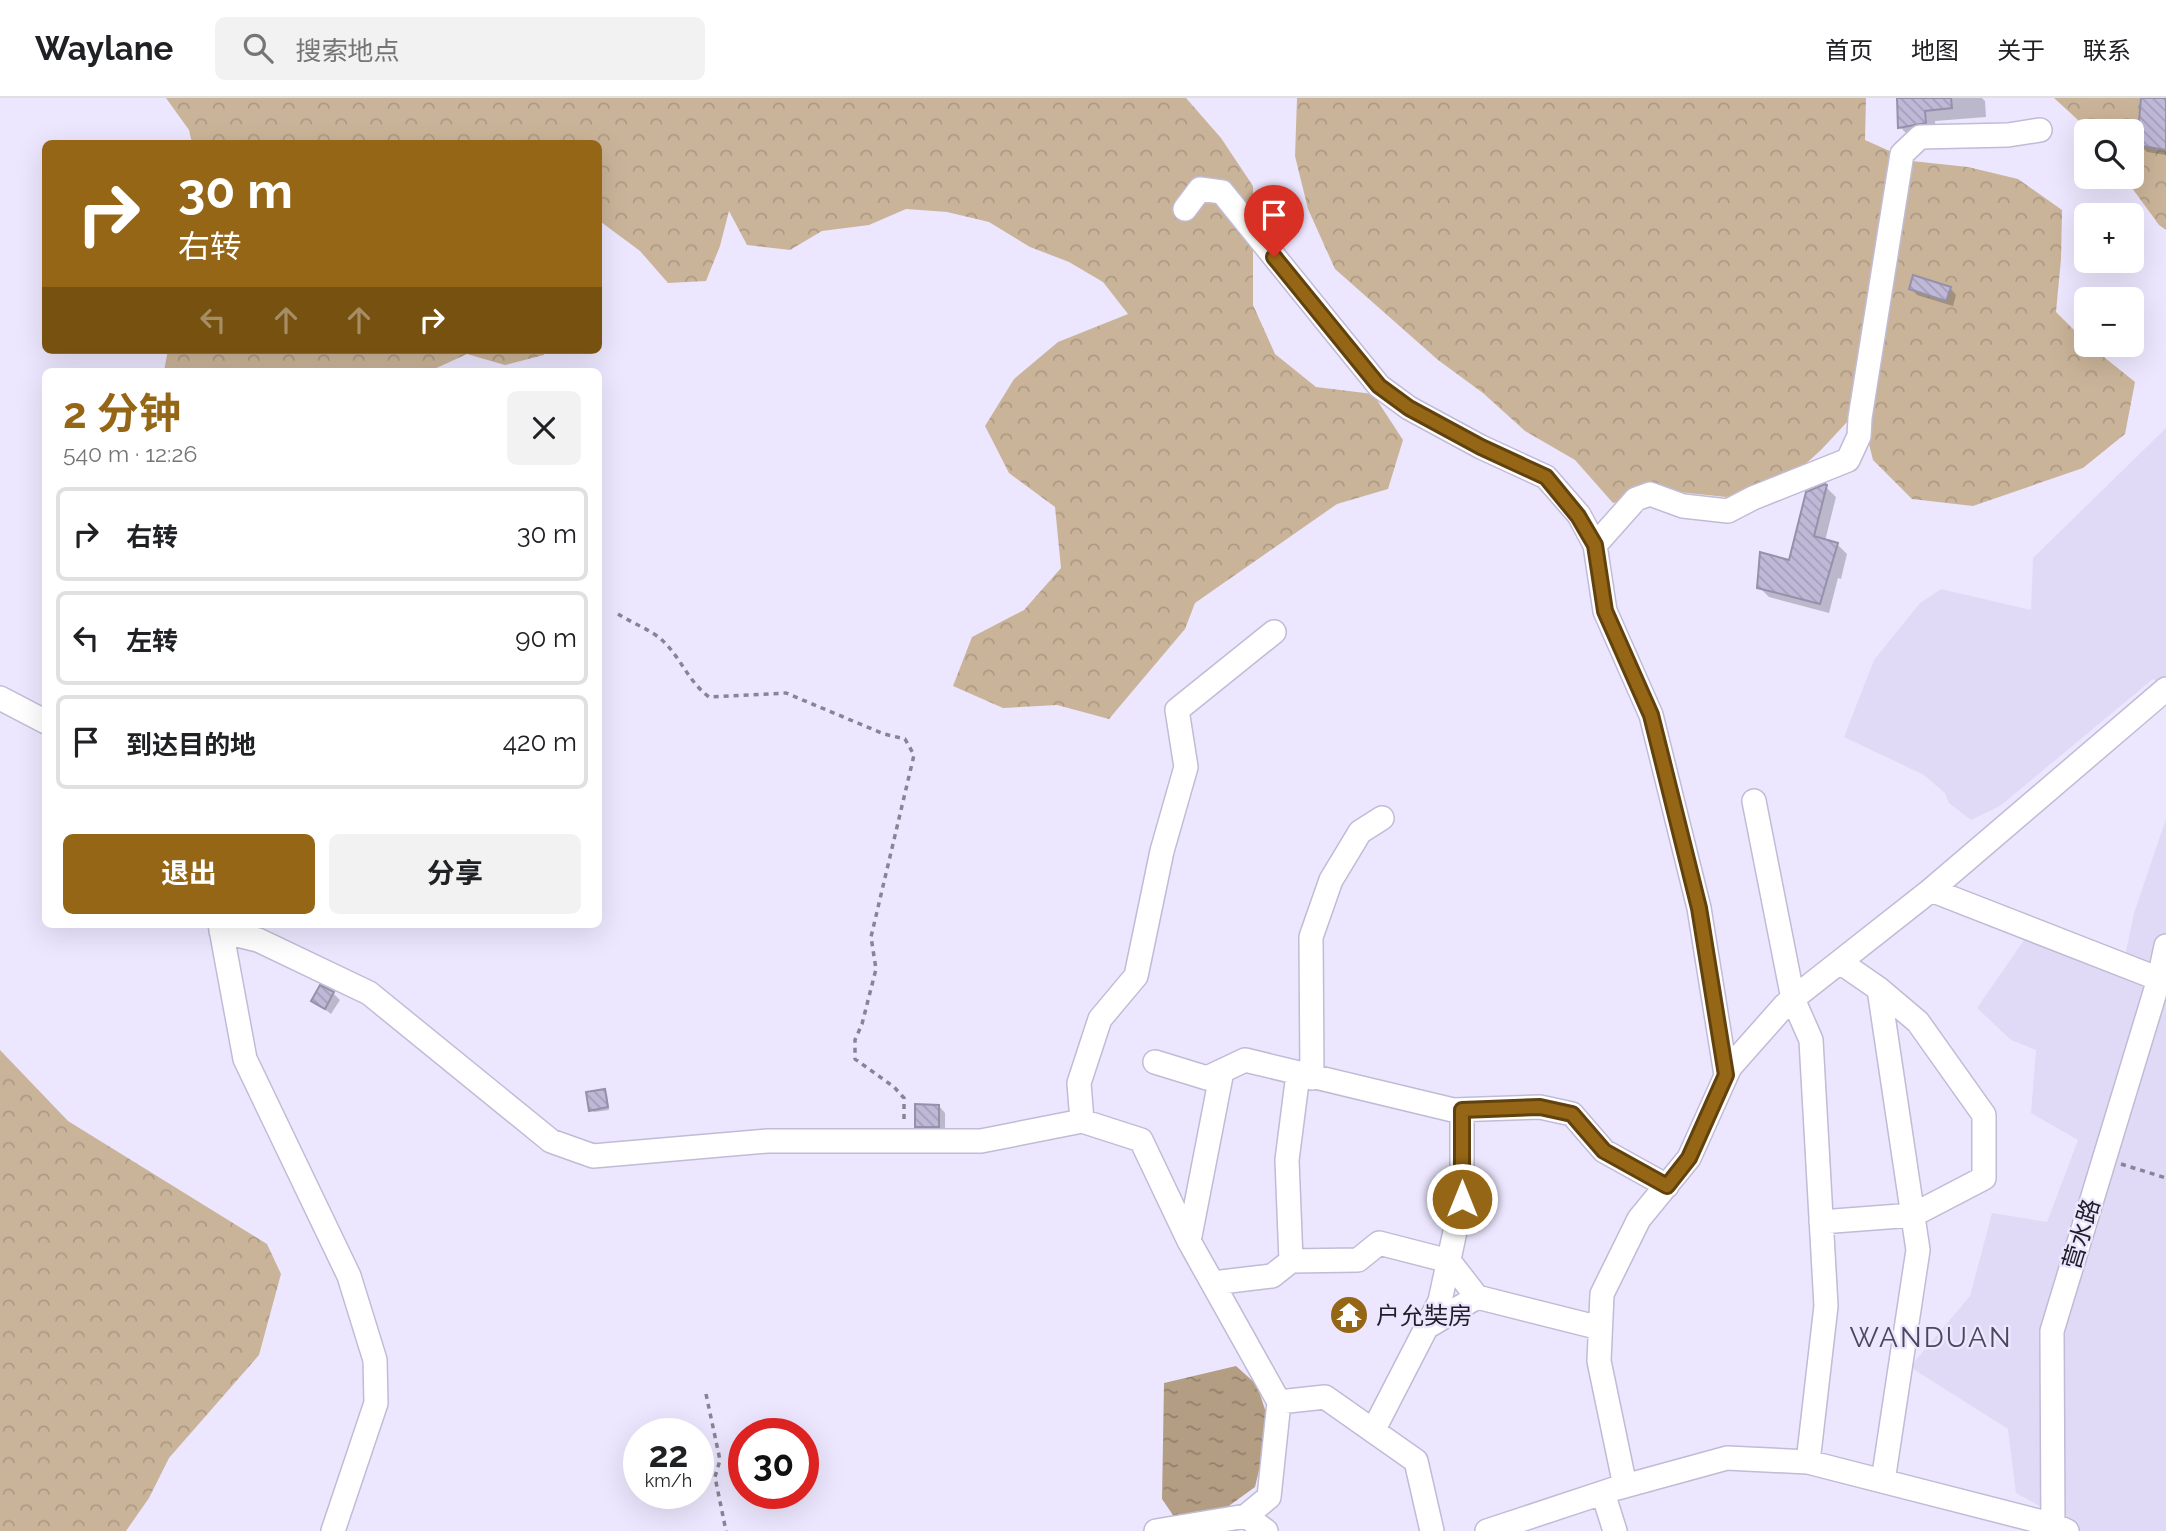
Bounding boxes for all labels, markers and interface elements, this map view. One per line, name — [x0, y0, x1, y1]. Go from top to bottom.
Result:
search box — [215, 17, 705, 80]
text: Waylane — [35, 29, 173, 68]
icon: search — [239, 29, 277, 67]
text: 搜索地点 — [295, 36, 399, 66]
text: 首页 — [1825, 36, 1873, 65]
text: 地图 — [1911, 36, 1959, 65]
text: 关于 — [1997, 36, 2045, 65]
text: 联系 — [2083, 36, 2131, 65]
map controls — [2074, 119, 2144, 357]
button: search — [2074, 119, 2144, 189]
text: 30 m — [178, 162, 293, 219]
icon: right — [63, 168, 154, 259]
pin — [1244, 185, 1304, 257]
icon: arrive — [1255, 196, 1293, 234]
button: + — [2074, 203, 2144, 273]
text: 右转 — [178, 228, 242, 265]
button: − — [2074, 287, 2144, 357]
icon: left — [194, 301, 232, 339]
icon: ahead — [267, 301, 305, 339]
icon: ahead — [340, 301, 378, 339]
icon: right — [413, 301, 451, 339]
text: 2 分钟 — [63, 389, 181, 438]
button: close — [507, 391, 581, 465]
text: 540 m · 12:26 — [63, 440, 197, 467]
icon: right — [67, 515, 105, 553]
text: 30 m — [517, 519, 577, 549]
text: 右转 — [126, 522, 178, 552]
icon: left — [67, 619, 105, 657]
text: 90 m — [515, 623, 577, 653]
text: 左转 — [126, 626, 178, 656]
icon: arrive — [67, 723, 105, 761]
text: 420 m — [503, 727, 577, 757]
text: 到达目的地 — [126, 730, 256, 760]
button: 退出 — [63, 834, 315, 914]
button: 分享 — [329, 834, 581, 914]
position arrow — [1425, 1162, 1499, 1236]
street label: 营水路 — [2057, 1195, 2105, 1273]
temple icon: 户允奘房 — [1328, 1294, 1370, 1336]
place label: 户允奘房 — [1376, 1301, 1472, 1330]
district label: WANDUAN — [1849, 1321, 2013, 1354]
speed limit sign: 30 — [728, 1418, 819, 1509]
text: 22 — [649, 1434, 688, 1475]
text: km/h — [645, 1470, 692, 1491]

